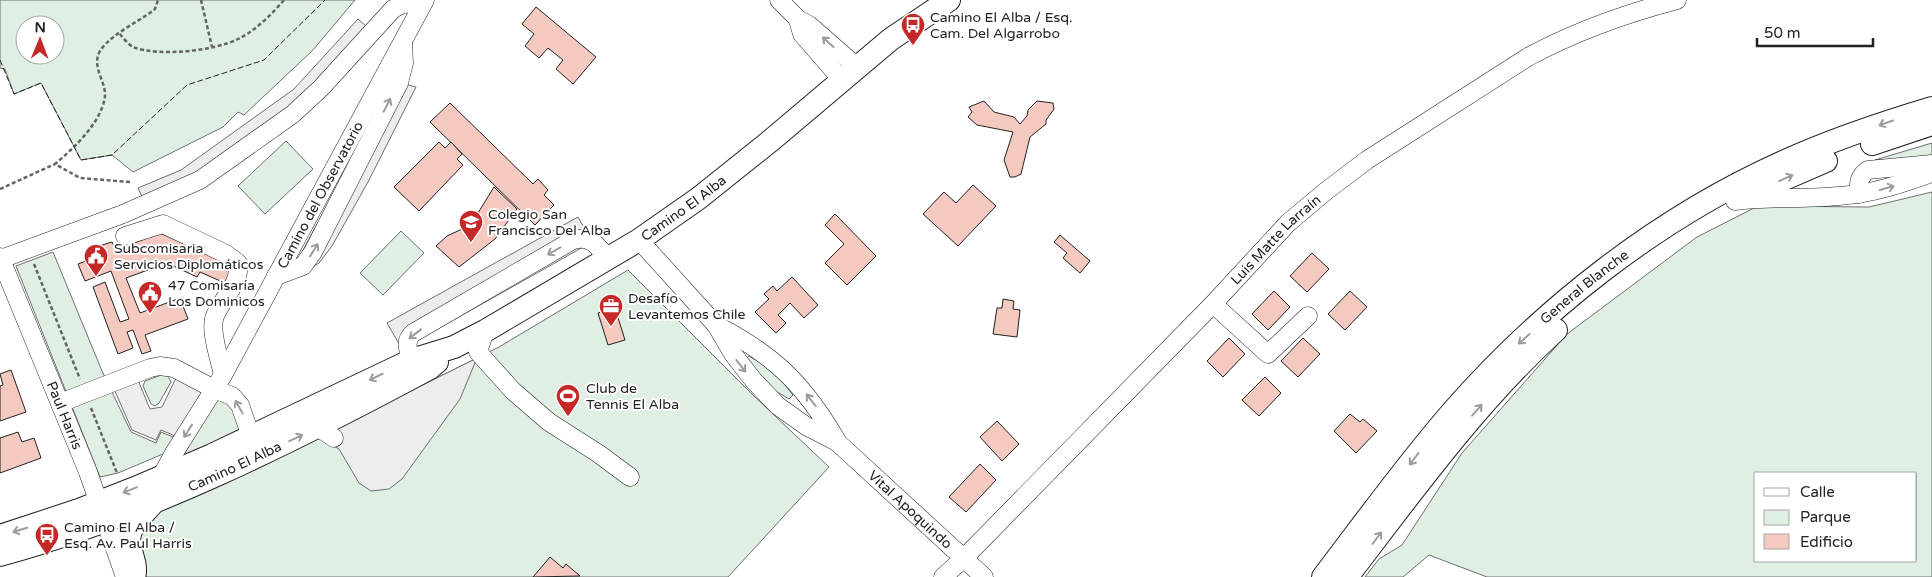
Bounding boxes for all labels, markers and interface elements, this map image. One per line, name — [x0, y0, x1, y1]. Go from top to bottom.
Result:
place label: Camino El Alba / Esq. Cam. Del Algarrobo — [930, 9, 1073, 42]
bus stop icon: Camino El Alba / Esq. Cam. Del Algarrobo — [900, 12, 926, 46]
north arrow — [15, 15, 65, 65]
scale bar — [1757, 15, 1873, 47]
text: N — [34, 19, 46, 36]
text: 50 m — [1764, 24, 1801, 42]
one-way arrow — [822, 37, 835, 48]
one-way arrow — [383, 98, 392, 113]
street label: Camino del Observatorio — [273, 118, 367, 272]
one-way arrow — [1878, 119, 1894, 128]
street label: Camino El Alba — [637, 171, 729, 245]
one-way arrow — [1778, 172, 1793, 182]
one-way arrow — [1879, 182, 1895, 192]
street label: Luis Matte Larraín — [1227, 191, 1324, 288]
place label: Colegio San Francisco Del Alba — [488, 206, 611, 239]
school or university icon: Colegio San Francisco Del Alba — [458, 209, 484, 243]
place label: Subcomisaria Servicios Diplomáticos — [114, 240, 264, 273]
public building icon: Subcomisaria Servicios Diplomáticos — [83, 243, 109, 277]
one-way arrow — [309, 243, 319, 257]
one-way arrow — [548, 246, 562, 256]
street label: General Blanche — [1536, 246, 1632, 327]
place label: 47 Comisaría Los Dominicos — [168, 277, 265, 310]
public building icon: 47 Comisaría Los Dominicos — [137, 280, 163, 314]
place label: Desafío Levantemos Chile — [628, 290, 746, 323]
office icon: Desafío Levantemos Chile — [598, 293, 624, 327]
one-way arrow — [409, 328, 422, 339]
one-way arrow — [1517, 333, 1530, 345]
one-way arrow — [736, 359, 747, 372]
one-way arrow — [369, 373, 384, 383]
street label: Paul Harris — [43, 379, 86, 452]
place label: Club de Tennis El Alba — [586, 380, 679, 413]
sports icon: Club de Tennis El Alba — [555, 383, 581, 417]
one-way arrow — [806, 394, 817, 407]
one-way arrow — [234, 400, 244, 415]
one-way arrow — [1472, 404, 1483, 417]
one-way arrow — [183, 423, 193, 437]
one-way arrow — [288, 433, 303, 443]
street label: Camino El Alba — [185, 437, 284, 495]
one-way arrow — [1409, 452, 1420, 465]
street label: Vital Apoquindo — [865, 467, 956, 552]
legend — [1754, 472, 1917, 562]
text: Calle — [1800, 483, 1835, 501]
one-way arrow — [123, 486, 138, 495]
text: Parque — [1800, 508, 1851, 526]
place label: Camino El Alba / Esq. Av. Paul Harris — [64, 519, 192, 552]
bus stop icon: Camino El Alba / Esq. Av. Paul Harris — [34, 522, 60, 556]
one-way arrow — [12, 526, 28, 536]
one-way arrow — [1372, 531, 1382, 545]
text: Edificio — [1800, 533, 1853, 551]

